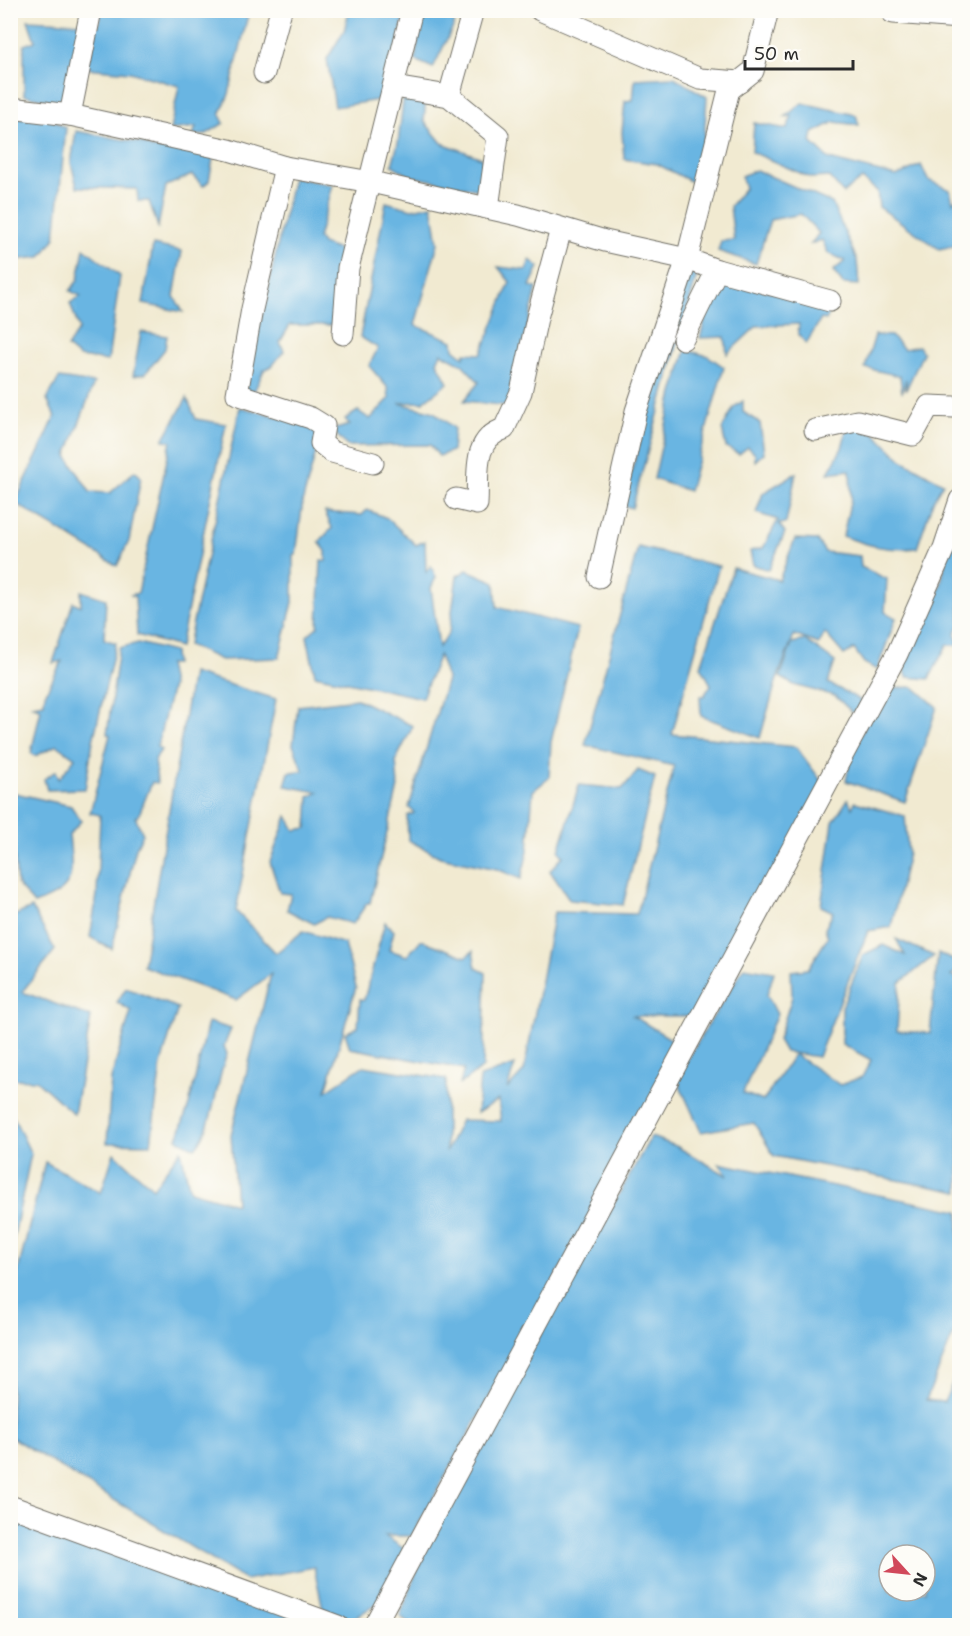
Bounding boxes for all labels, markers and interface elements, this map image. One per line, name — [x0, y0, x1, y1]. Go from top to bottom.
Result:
scale bar — [745, 33, 853, 71]
text: 50 m — [754, 42, 799, 66]
north arrow — [877, 1543, 937, 1603]
text: N — [908, 1569, 932, 1590]

